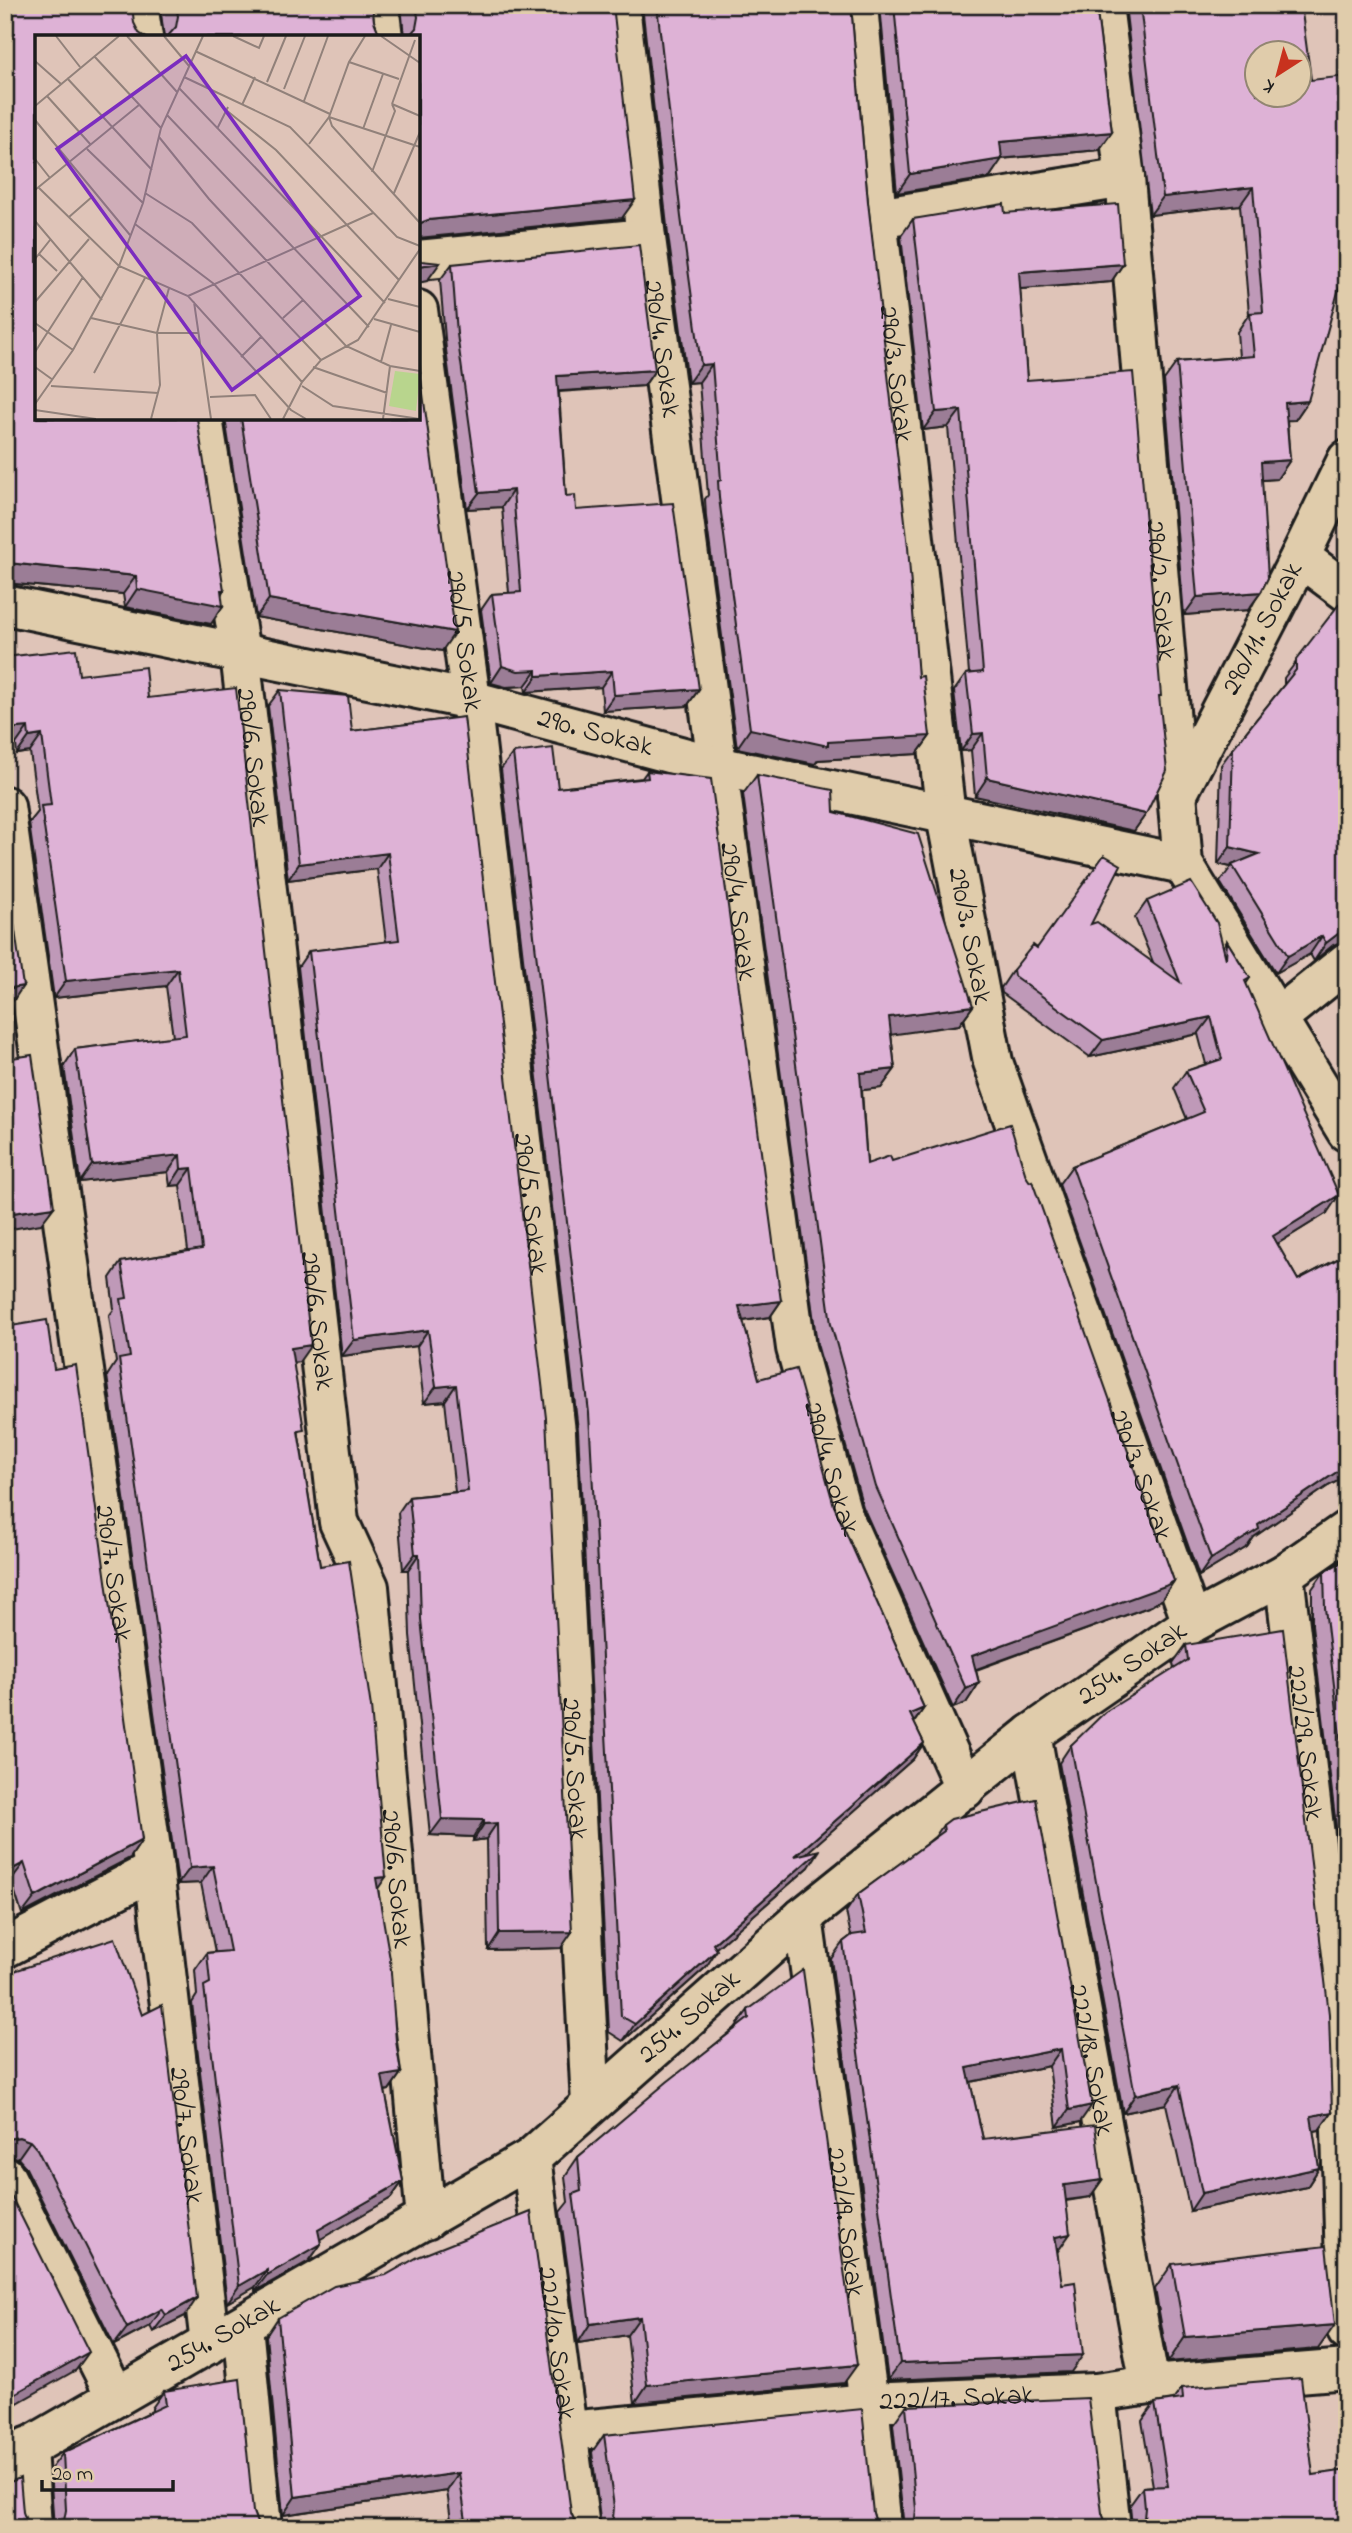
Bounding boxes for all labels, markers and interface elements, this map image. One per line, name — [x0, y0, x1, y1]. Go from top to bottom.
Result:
inset map — [35, 35, 420, 420]
north arrow — [1244, 38, 1314, 108]
text: K — [1257, 72, 1281, 99]
street label: 290/4. Sokak — [631, 277, 691, 421]
street label: 290/3. Sokak — [867, 303, 923, 446]
street label: 290/2. Sokak — [1133, 518, 1186, 663]
street label: 290/11. Sokak — [1211, 554, 1315, 703]
street label: 290/5. Sokak — [433, 567, 493, 715]
street label: 290/6. Sokak — [224, 686, 280, 830]
street label: 290. Sokak — [532, 698, 658, 769]
street label: 290/4. Sokak — [707, 840, 767, 984]
street label: 290/3. Sokak — [936, 864, 1002, 1009]
street label: 290/5. Sokak — [501, 1130, 558, 1278]
street label: 290/6. Sokak — [288, 1249, 344, 1393]
street label: 290/4. Sokak — [791, 1397, 870, 1544]
street label: 290/3. Sokak — [1097, 1403, 1182, 1548]
street label: 290/7. Sokak — [83, 1502, 143, 1646]
street label: 254. Sokak — [1069, 1611, 1196, 1717]
street label: 222/29. Sokak — [1274, 1662, 1334, 1824]
street label: 290/5. Sokak — [549, 1696, 598, 1842]
street label: 290/6. Sokak — [369, 1807, 422, 1951]
street label: 254. Sokak — [629, 1960, 751, 2074]
street label: 222/18. Sokak — [1057, 1980, 1125, 2140]
street label: 290/7. Sokak — [157, 2064, 214, 2208]
street label: 222/19. Sokak — [814, 2144, 875, 2301]
street label: 222/10. Sokak — [525, 2264, 586, 2424]
street label: 254. Sokak — [159, 2286, 289, 2384]
street label: 222/17. Sokak — [878, 2375, 1036, 2423]
scale bar — [42, 2449, 173, 2493]
text: 20 m — [52, 2460, 93, 2490]

